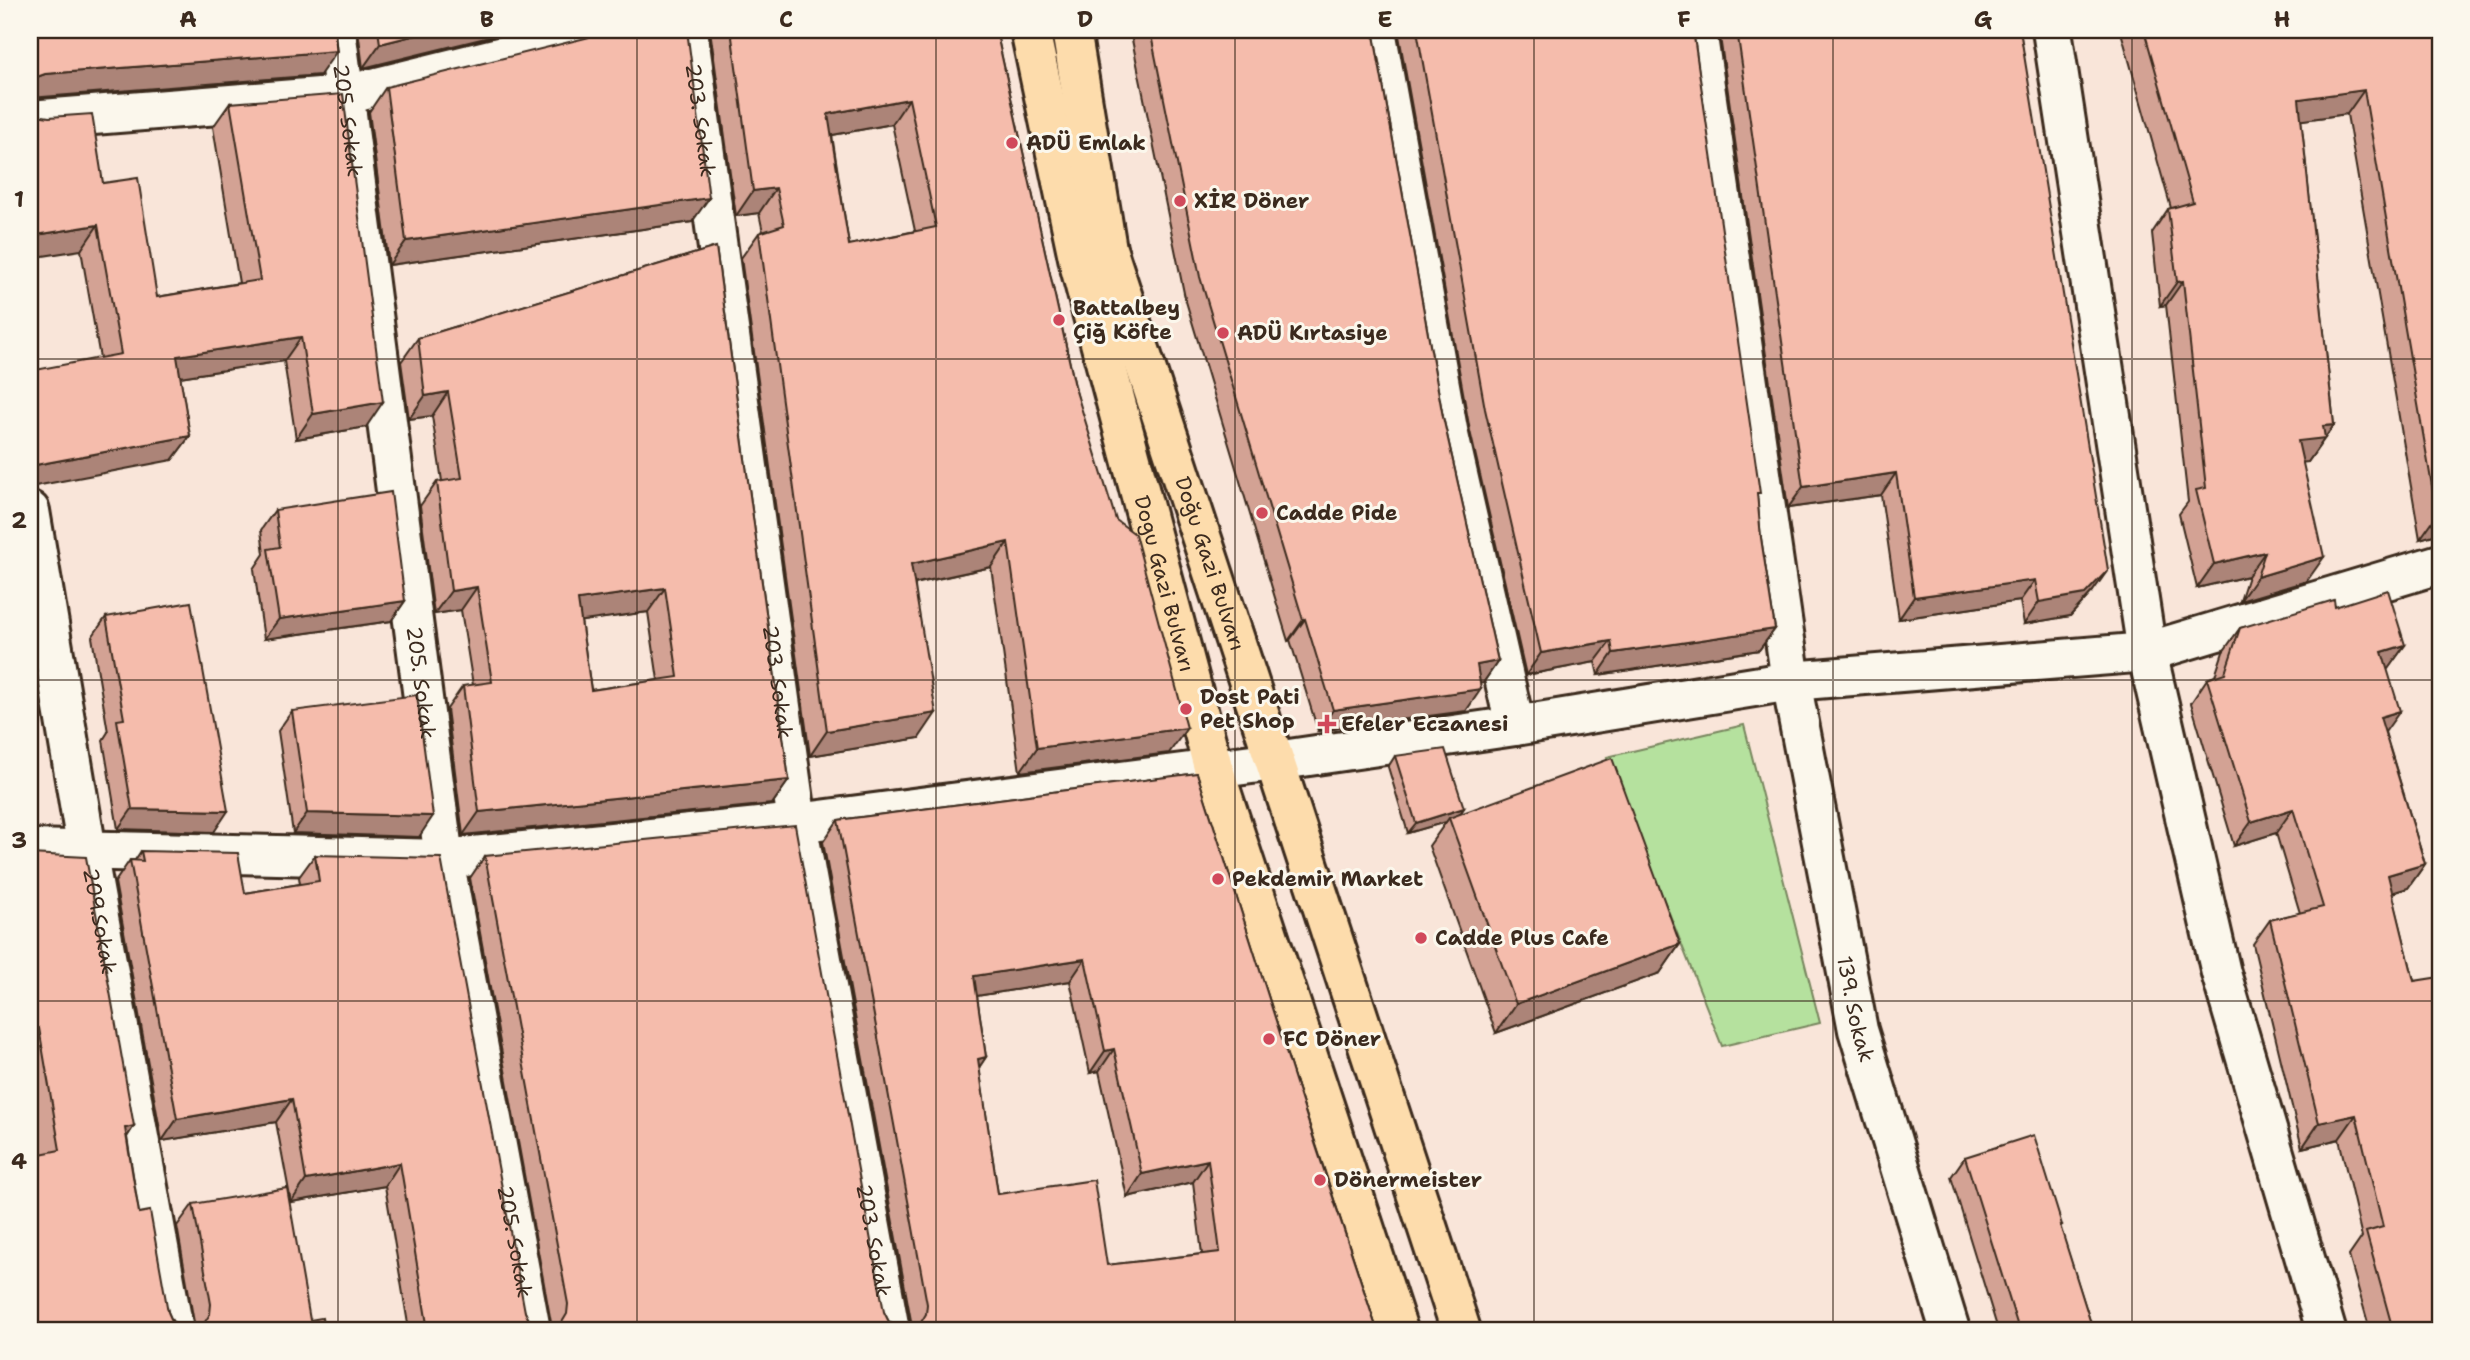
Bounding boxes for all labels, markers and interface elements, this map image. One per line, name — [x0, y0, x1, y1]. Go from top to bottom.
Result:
text: A — [179, 4, 197, 34]
text: B — [480, 4, 494, 34]
text: C — [779, 4, 793, 34]
text: D — [1077, 4, 1093, 34]
text: E — [1377, 4, 1393, 34]
text: F — [1677, 4, 1691, 34]
text: G — [1974, 4, 1993, 34]
text: H — [2274, 4, 2290, 34]
street label: 205. Sokak — [327, 62, 369, 178]
street label: 203. Sokak — [679, 62, 722, 179]
place label: ADÜ Emlak — [1026, 129, 1146, 157]
marker: ADÜ Emlak — [1004, 135, 1020, 151]
text: 1 — [14, 184, 24, 214]
place label: XİR Döner — [1194, 187, 1309, 215]
marker: XİR Döner — [1172, 193, 1188, 209]
place label: Battalbey Çiğ Köfte — [1073, 294, 1180, 346]
marker: Battalbey Çiğ Köfte — [1051, 312, 1067, 328]
place label: ADÜ Kırtasiye — [1237, 319, 1388, 347]
marker: ADÜ Kırtasiye — [1215, 325, 1231, 341]
street label: Doğu Gazi Bulvarı — [1168, 473, 1252, 654]
street label: Dogu Gazi Bulvarı — [1127, 492, 1201, 675]
place label: Cadde Pide — [1276, 499, 1398, 527]
text: 2 — [11, 505, 27, 535]
marker: Cadde Pide — [1254, 505, 1270, 521]
street label: 203. Sokak — [756, 623, 799, 740]
street label: 205. Sokak — [400, 624, 442, 741]
place label: Dost Pati Pet Shop — [1200, 683, 1300, 735]
marker: Dost Pati Pet Shop — [1178, 701, 1194, 717]
place label: Efeler Eczanesi — [1341, 710, 1508, 738]
marker: Efeler Eczanesi — [1319, 716, 1335, 732]
text: 3 — [11, 825, 27, 855]
place label: Pekdemir Market — [1232, 865, 1423, 893]
street label: 209.Sokak — [76, 866, 123, 976]
marker: Pekdemir Market — [1210, 871, 1226, 887]
place label: Cadde Plus Cafe — [1435, 924, 1609, 952]
marker: Cadde Plus Cafe — [1413, 930, 1429, 946]
street label: 139. Sokak — [1830, 953, 1881, 1066]
place label: FC Döner — [1283, 1025, 1381, 1053]
marker: FC Döner — [1261, 1031, 1277, 1047]
text: 4 — [11, 1146, 27, 1176]
place label: Dönermeister — [1334, 1166, 1482, 1194]
marker: Dönermeister — [1312, 1172, 1328, 1188]
street label: 203. Sokak — [850, 1182, 898, 1299]
street label: 205. Sokak — [491, 1183, 539, 1300]

